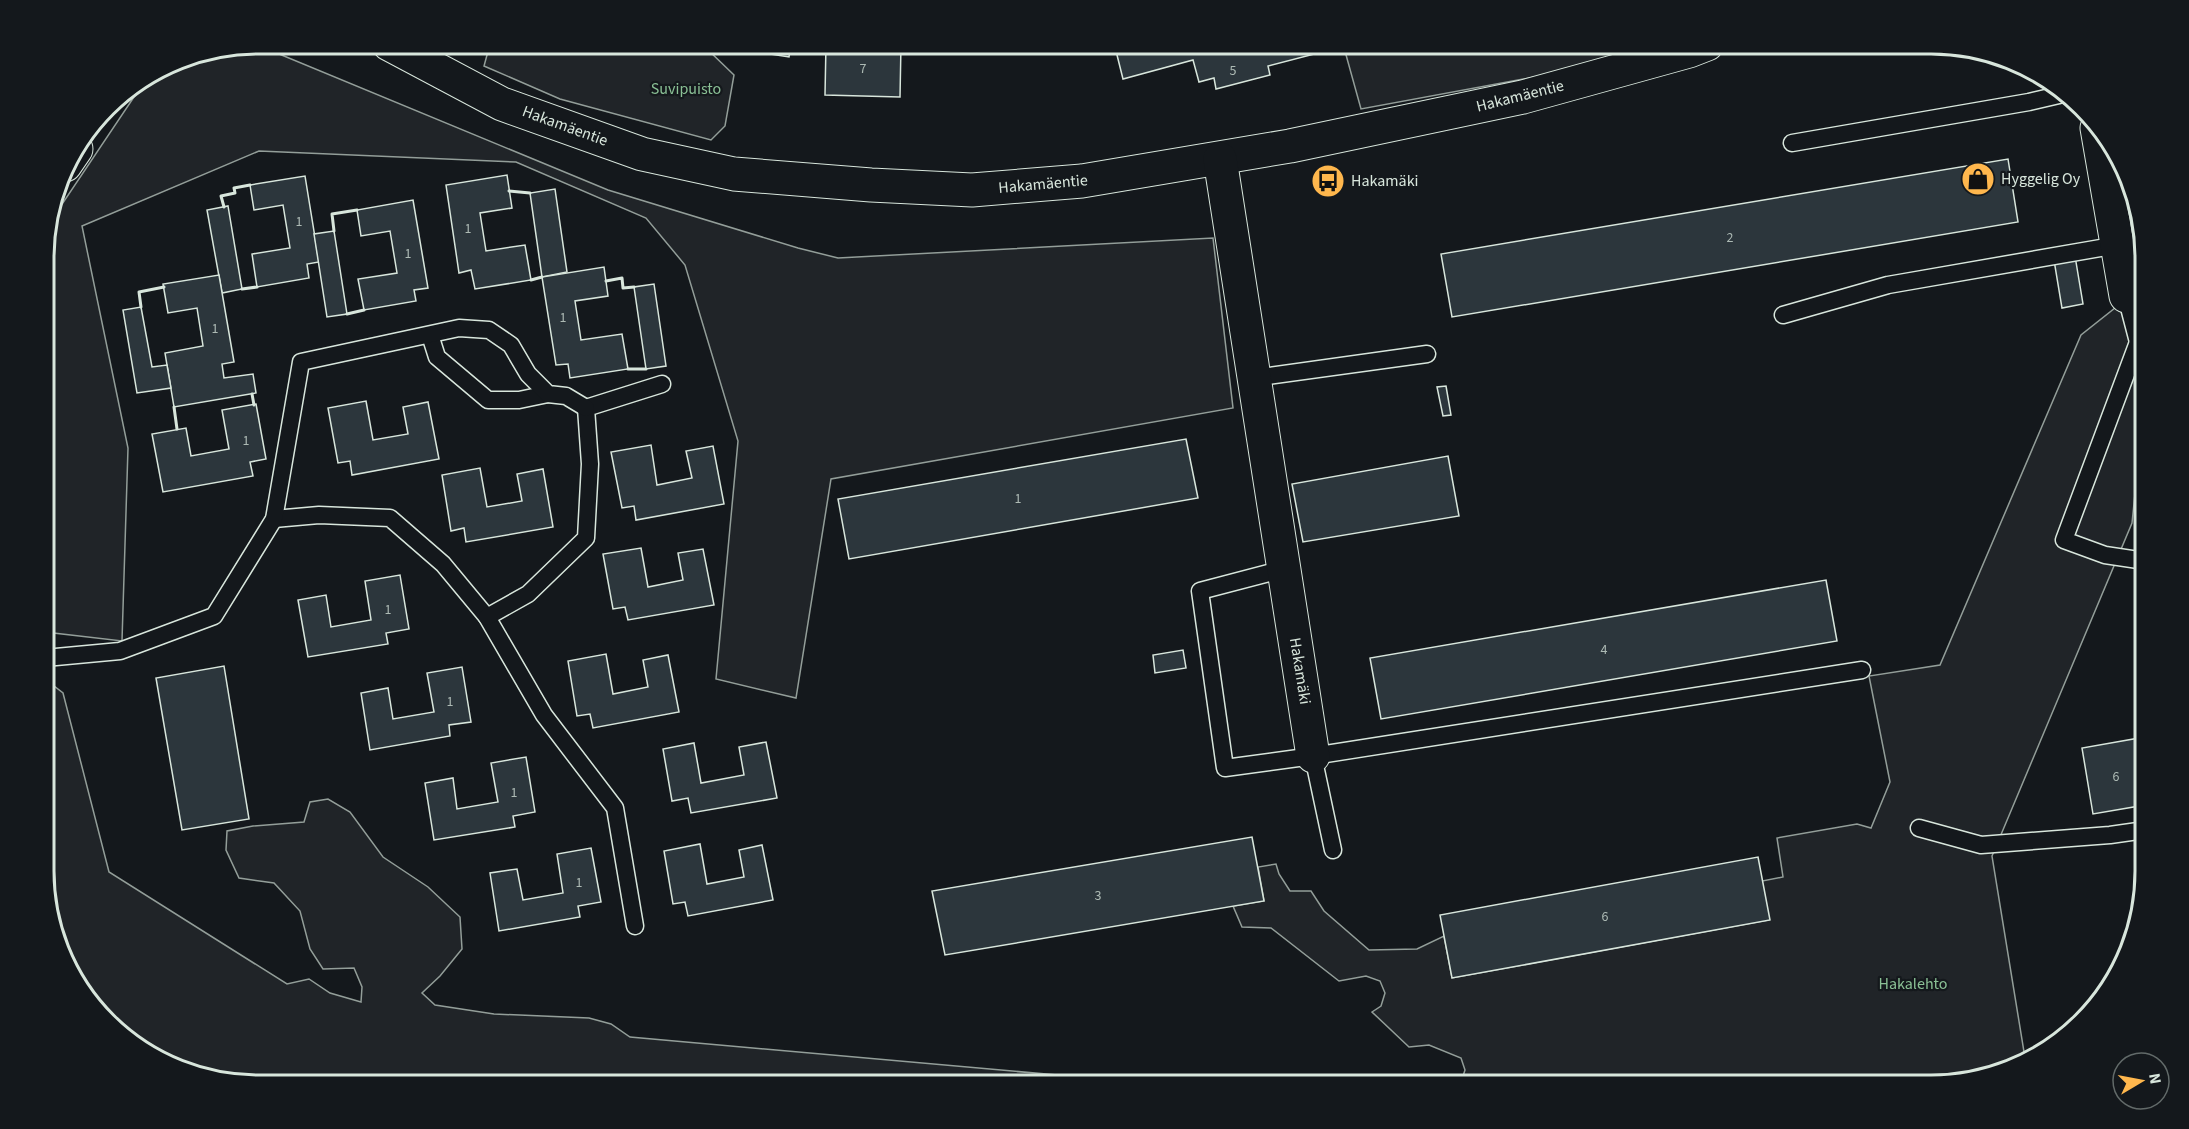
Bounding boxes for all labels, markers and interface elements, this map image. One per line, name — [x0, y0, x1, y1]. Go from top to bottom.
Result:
house number: 7 — [860, 59, 867, 79]
house number: 5 — [1230, 61, 1237, 81]
street label: Hakamäentie — [1474, 74, 1566, 118]
park label: Suvipuisto — [651, 78, 721, 100]
street label: Hakamäentie — [519, 100, 611, 152]
shop icon: Hyggelig Oy — [1960, 161, 1996, 197]
bus stop icon: Hakamäki — [1310, 163, 1346, 199]
place label: Hyggelig Oy — [2001, 168, 2081, 190]
street label: Hakamäentie — [997, 169, 1089, 199]
place label: Hakamäki — [1351, 170, 1419, 192]
house number: 1 — [296, 212, 303, 232]
house number: 1 — [465, 219, 472, 239]
house number: 2 — [1727, 228, 1734, 248]
house number: 1 — [405, 244, 412, 264]
house number: 1 — [560, 308, 567, 328]
house number: 1 — [212, 319, 219, 339]
house number: 1 — [243, 431, 250, 451]
house number: 1 — [1015, 489, 1022, 509]
house number: 1 — [385, 600, 392, 620]
street label: Hakamäki — [1284, 636, 1316, 706]
house number: 4 — [1601, 640, 1608, 660]
house number: 1 — [447, 692, 454, 712]
house number: 6 — [2113, 767, 2120, 787]
house number: 1 — [511, 783, 518, 803]
house number: 1 — [576, 873, 583, 893]
house number: 3 — [1095, 886, 1102, 906]
house number: 6 — [1602, 907, 1609, 927]
park label: Hakalehto — [1879, 973, 1947, 995]
north arrow — [2111, 1051, 2171, 1111]
text: N — [2143, 1071, 2167, 1086]

